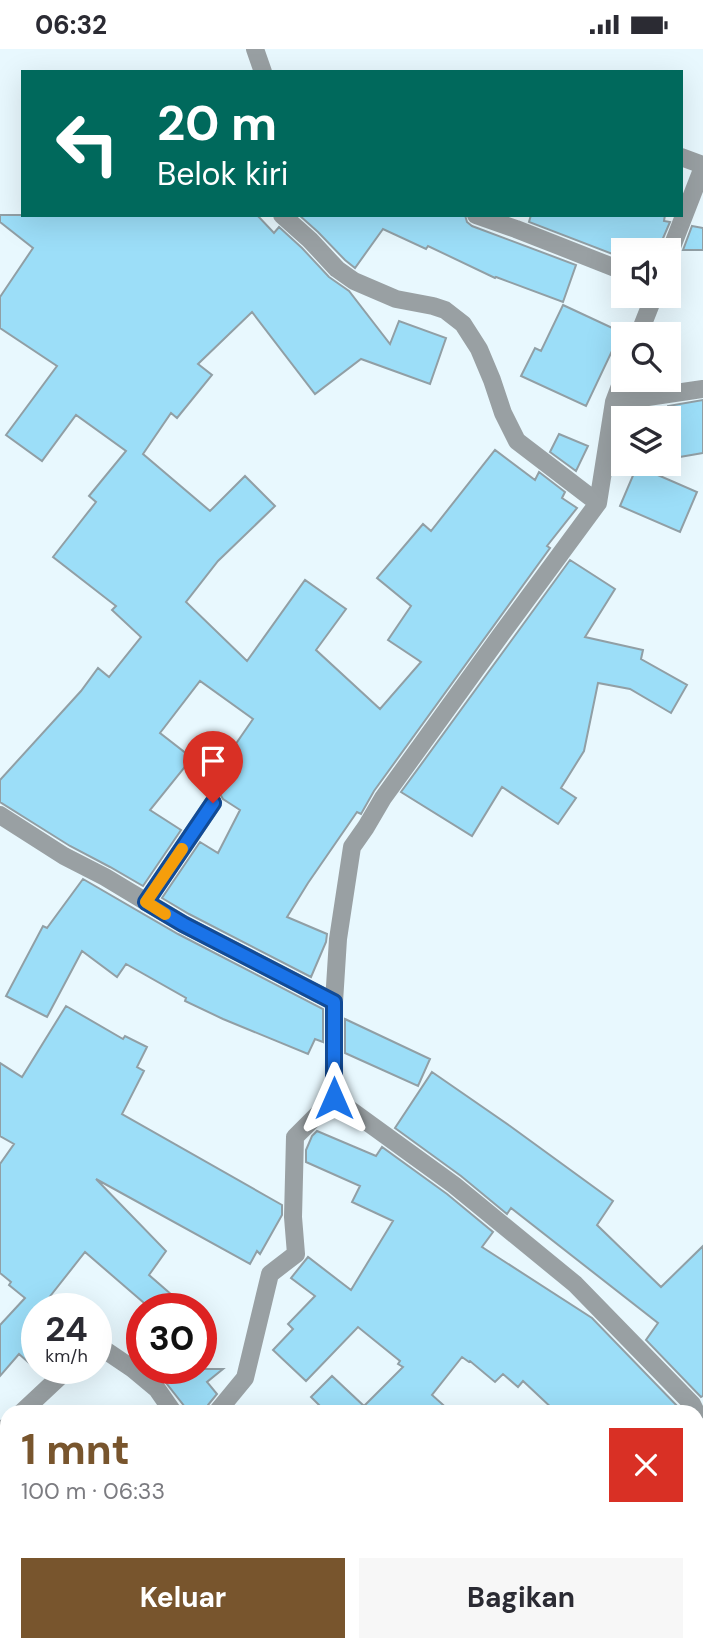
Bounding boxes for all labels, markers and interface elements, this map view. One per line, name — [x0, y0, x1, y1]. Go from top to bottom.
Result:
text: 06:32 — [35, 8, 107, 42]
text: 20 m — [157, 91, 277, 155]
icon: left — [42, 98, 133, 189]
text: Belok kiri — [157, 153, 289, 195]
map controls — [611, 238, 681, 476]
button: sound — [611, 238, 681, 308]
button: search — [611, 322, 681, 392]
button: layers — [611, 406, 681, 476]
pin — [183, 731, 243, 803]
icon: arrive — [194, 742, 232, 780]
position arrow — [297, 1061, 371, 1135]
speed limit sign: 30 — [126, 1293, 217, 1384]
text: 24 — [45, 1306, 88, 1352]
text: km/h — [45, 1344, 88, 1368]
text: 1 mnt — [21, 1422, 130, 1477]
button: close — [609, 1428, 683, 1502]
text: 100 m · 06:33 — [21, 1476, 165, 1506]
button: Keluar — [21, 1558, 345, 1638]
button: Bagikan — [359, 1558, 683, 1638]

